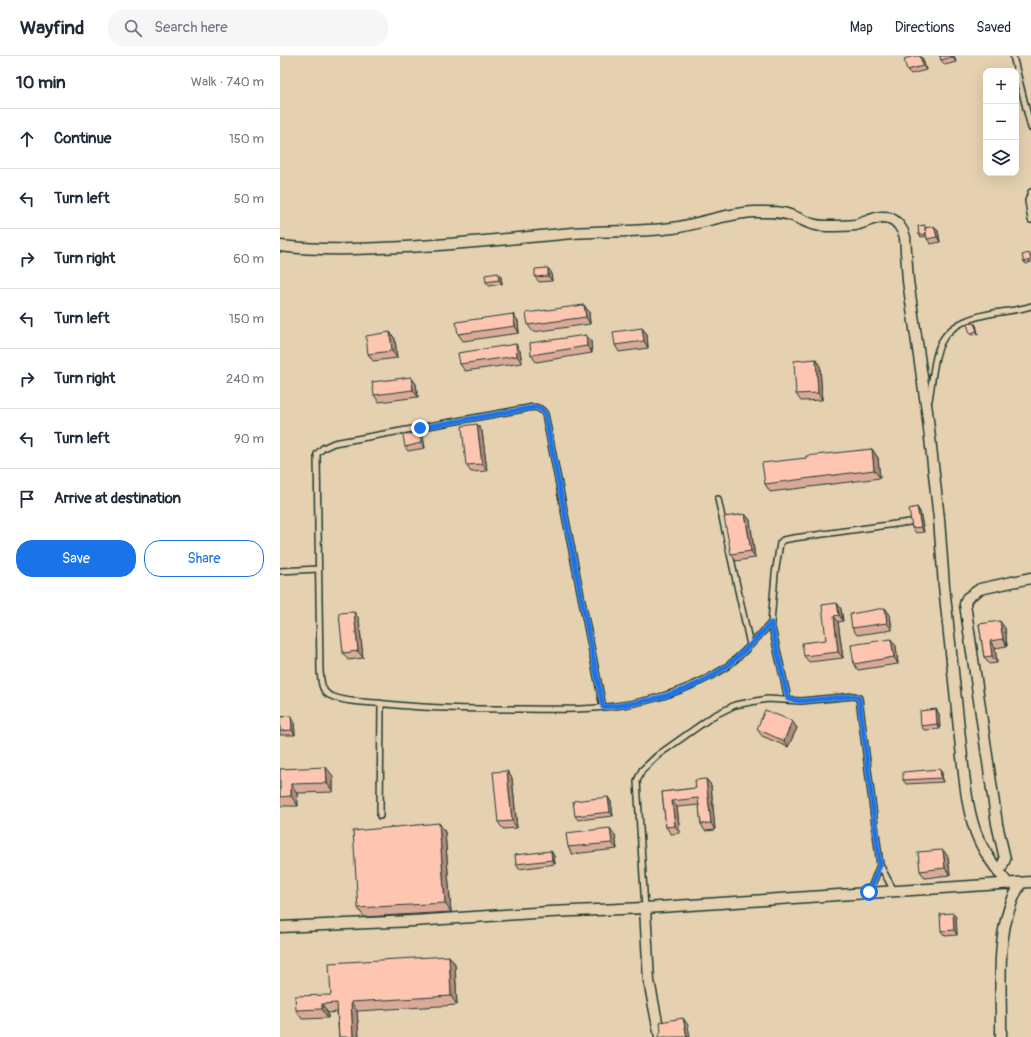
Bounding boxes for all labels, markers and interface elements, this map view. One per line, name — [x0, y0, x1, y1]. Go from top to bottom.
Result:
search box — [108, 10, 388, 46]
text: Wayfind — [20, 16, 84, 40]
icon: search — [122, 17, 144, 39]
text: Search here — [154, 18, 228, 37]
text: Map — [850, 19, 873, 36]
text: Directions — [895, 19, 954, 36]
text: Saved — [976, 19, 1011, 36]
map controls — [983, 68, 1019, 176]
button: + — [983, 68, 1019, 104]
text: 10 min — [16, 72, 66, 93]
text: Walk · 740 m — [191, 74, 264, 90]
button: − — [983, 104, 1019, 140]
icon: ahead — [16, 128, 38, 150]
text: Continue — [54, 129, 112, 148]
text: 150 m — [229, 131, 264, 147]
button: layers — [983, 140, 1019, 176]
icon: left — [16, 188, 38, 210]
text: Turn left — [54, 189, 110, 208]
text: 50 m — [234, 191, 264, 207]
icon: right — [16, 248, 38, 270]
text: Turn right — [54, 249, 115, 268]
text: 60 m — [233, 251, 264, 267]
icon: left — [16, 308, 38, 330]
text: Turn left — [54, 309, 110, 328]
text: 150 m — [229, 311, 264, 327]
icon: right — [16, 368, 38, 390]
text: Turn right — [54, 369, 115, 388]
text: 240 m — [226, 371, 264, 387]
route end — [411, 419, 429, 437]
icon: left — [16, 428, 38, 450]
text: Turn left — [54, 429, 110, 448]
text: 90 m — [234, 431, 264, 447]
icon: arrive — [16, 488, 38, 510]
text: Arrive at destination — [54, 489, 181, 508]
button: Save — [16, 540, 136, 577]
button: Share — [144, 540, 264, 577]
route start — [860, 883, 878, 901]

